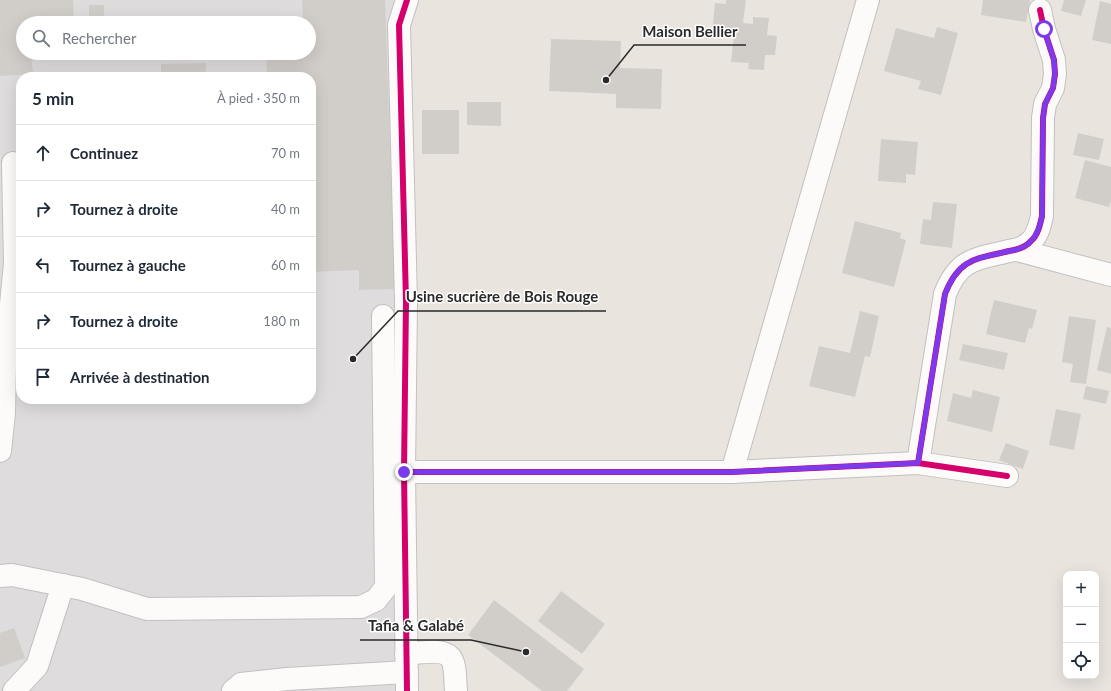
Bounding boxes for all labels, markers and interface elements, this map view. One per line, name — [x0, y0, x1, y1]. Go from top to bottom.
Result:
search box — [16, 16, 316, 60]
callout: Maison Bellier — [634, 18, 746, 45]
route start — [1035, 20, 1053, 38]
text: Maison Bellier — [642, 22, 738, 40]
icon: search — [30, 27, 52, 49]
text: Rechercher — [62, 29, 136, 47]
text: 5 min — [32, 88, 74, 109]
text: À pied · 350 m — [217, 90, 300, 106]
icon: ahead — [32, 142, 54, 164]
text: Continuez — [70, 144, 138, 162]
text: 70 m — [271, 145, 300, 161]
icon: right — [32, 198, 54, 220]
text: Tournez à droite — [70, 200, 178, 218]
text: 40 m — [271, 201, 300, 217]
icon: left — [32, 254, 54, 276]
text: Tournez à gauche — [70, 256, 186, 274]
text: 60 m — [271, 257, 300, 273]
callout: Usine sucrière de Bois Rouge — [398, 284, 606, 311]
text: Usine sucrière de Bois Rouge — [406, 287, 598, 305]
icon: right — [32, 310, 54, 332]
text: Tournez à droite — [70, 312, 178, 330]
text: 180 m — [263, 313, 300, 329]
icon: arrive — [32, 366, 54, 388]
text: Arrivée à destination — [70, 368, 209, 386]
route end — [395, 463, 413, 481]
map controls — [1063, 571, 1099, 679]
button: + — [1063, 571, 1099, 607]
button: − — [1063, 607, 1099, 643]
callout: Tafia & Galabé — [360, 613, 471, 640]
text: Tafia & Galabé — [368, 616, 464, 634]
button: locate — [1063, 643, 1099, 679]

